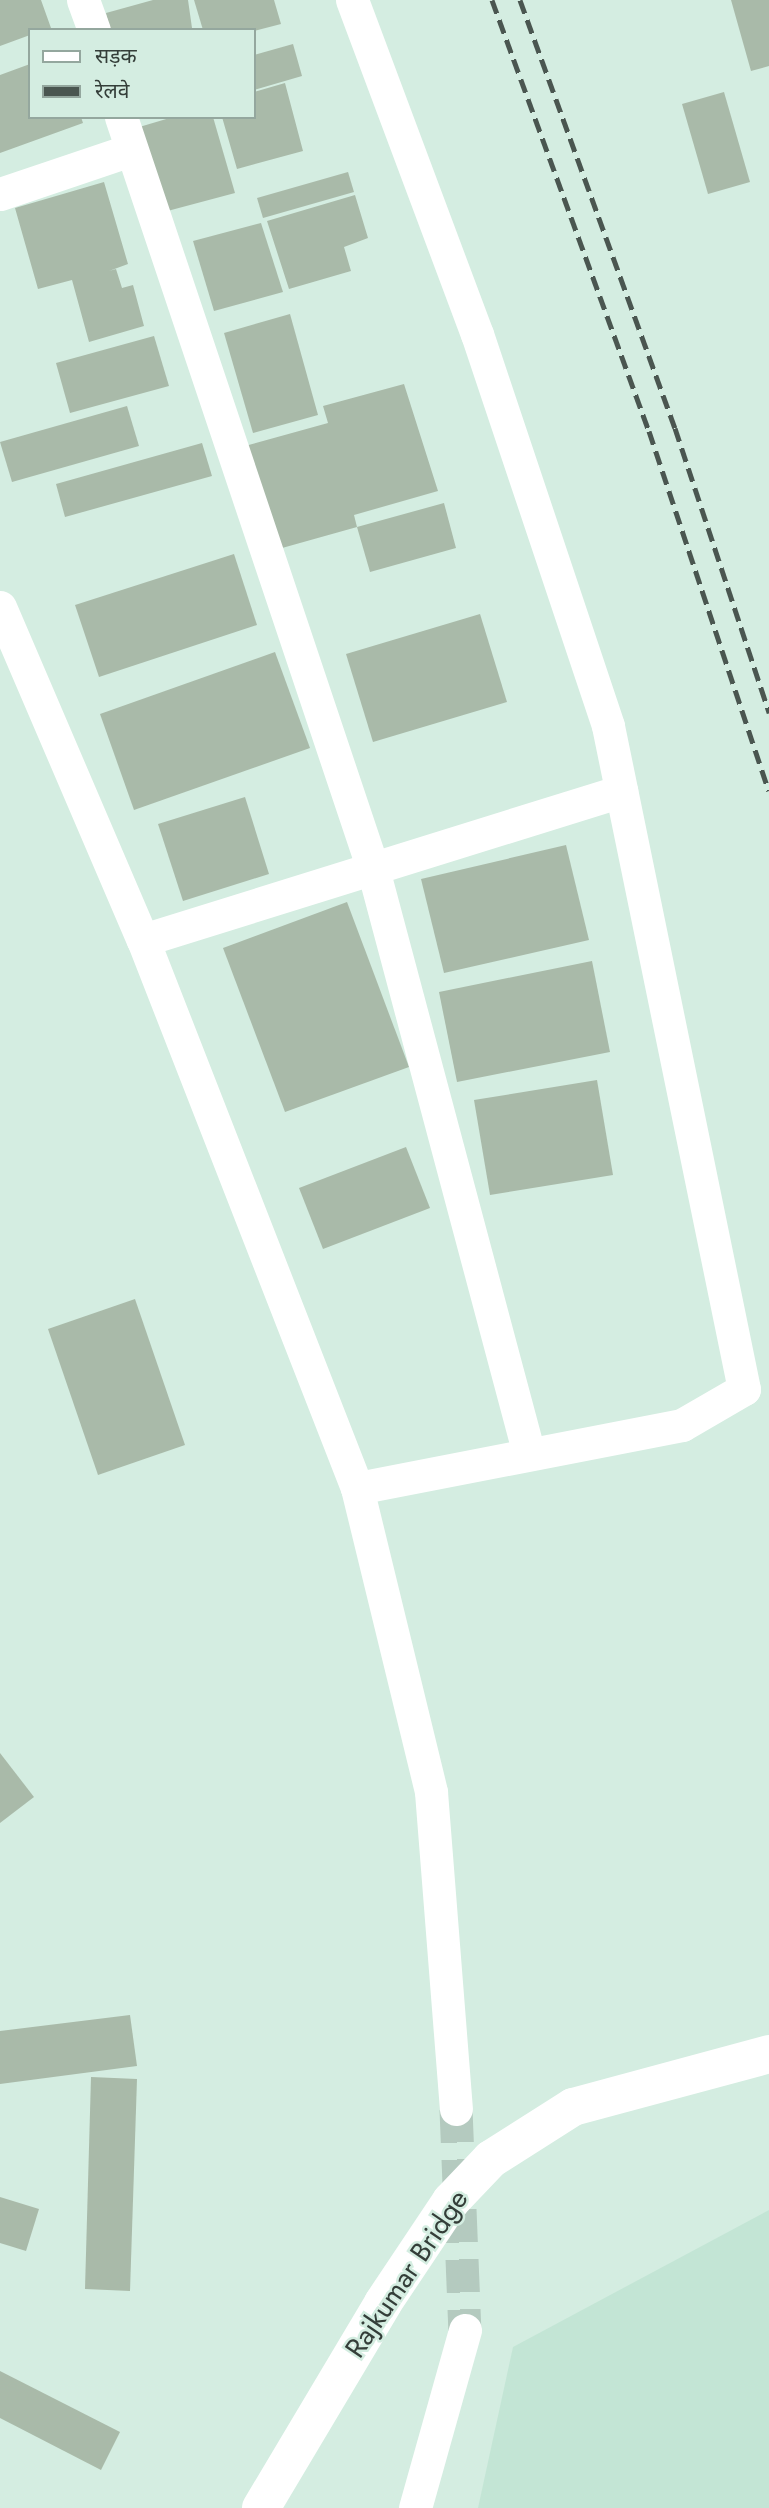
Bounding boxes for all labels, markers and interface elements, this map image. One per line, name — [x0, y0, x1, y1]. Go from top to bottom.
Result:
legend — [28, 28, 256, 119]
text: सड़क — [95, 41, 137, 71]
text: रेलवे — [95, 76, 130, 106]
street label: Rajkumar Bridge — [339, 2184, 475, 2364]

